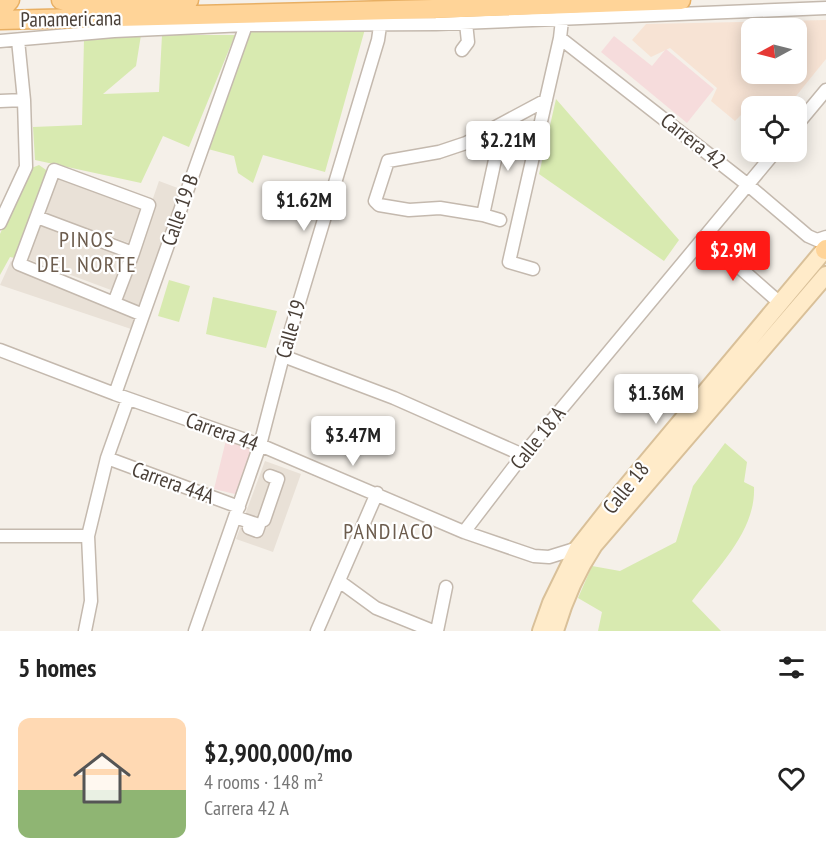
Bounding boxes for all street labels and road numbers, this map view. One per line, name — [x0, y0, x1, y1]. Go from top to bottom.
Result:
street label: Panamericana — [20, 4, 122, 33]
street label: Carrera 42 — [655, 107, 731, 174]
street label: Calle 19 B — [155, 171, 204, 249]
street label: Calle 19 — [269, 297, 312, 361]
street label: Calle 18 A — [504, 401, 571, 475]
street label: Carrera 44 — [182, 406, 263, 457]
street label: Carrera 44A — [128, 455, 218, 510]
street label: Calle 18 — [596, 456, 655, 519]

